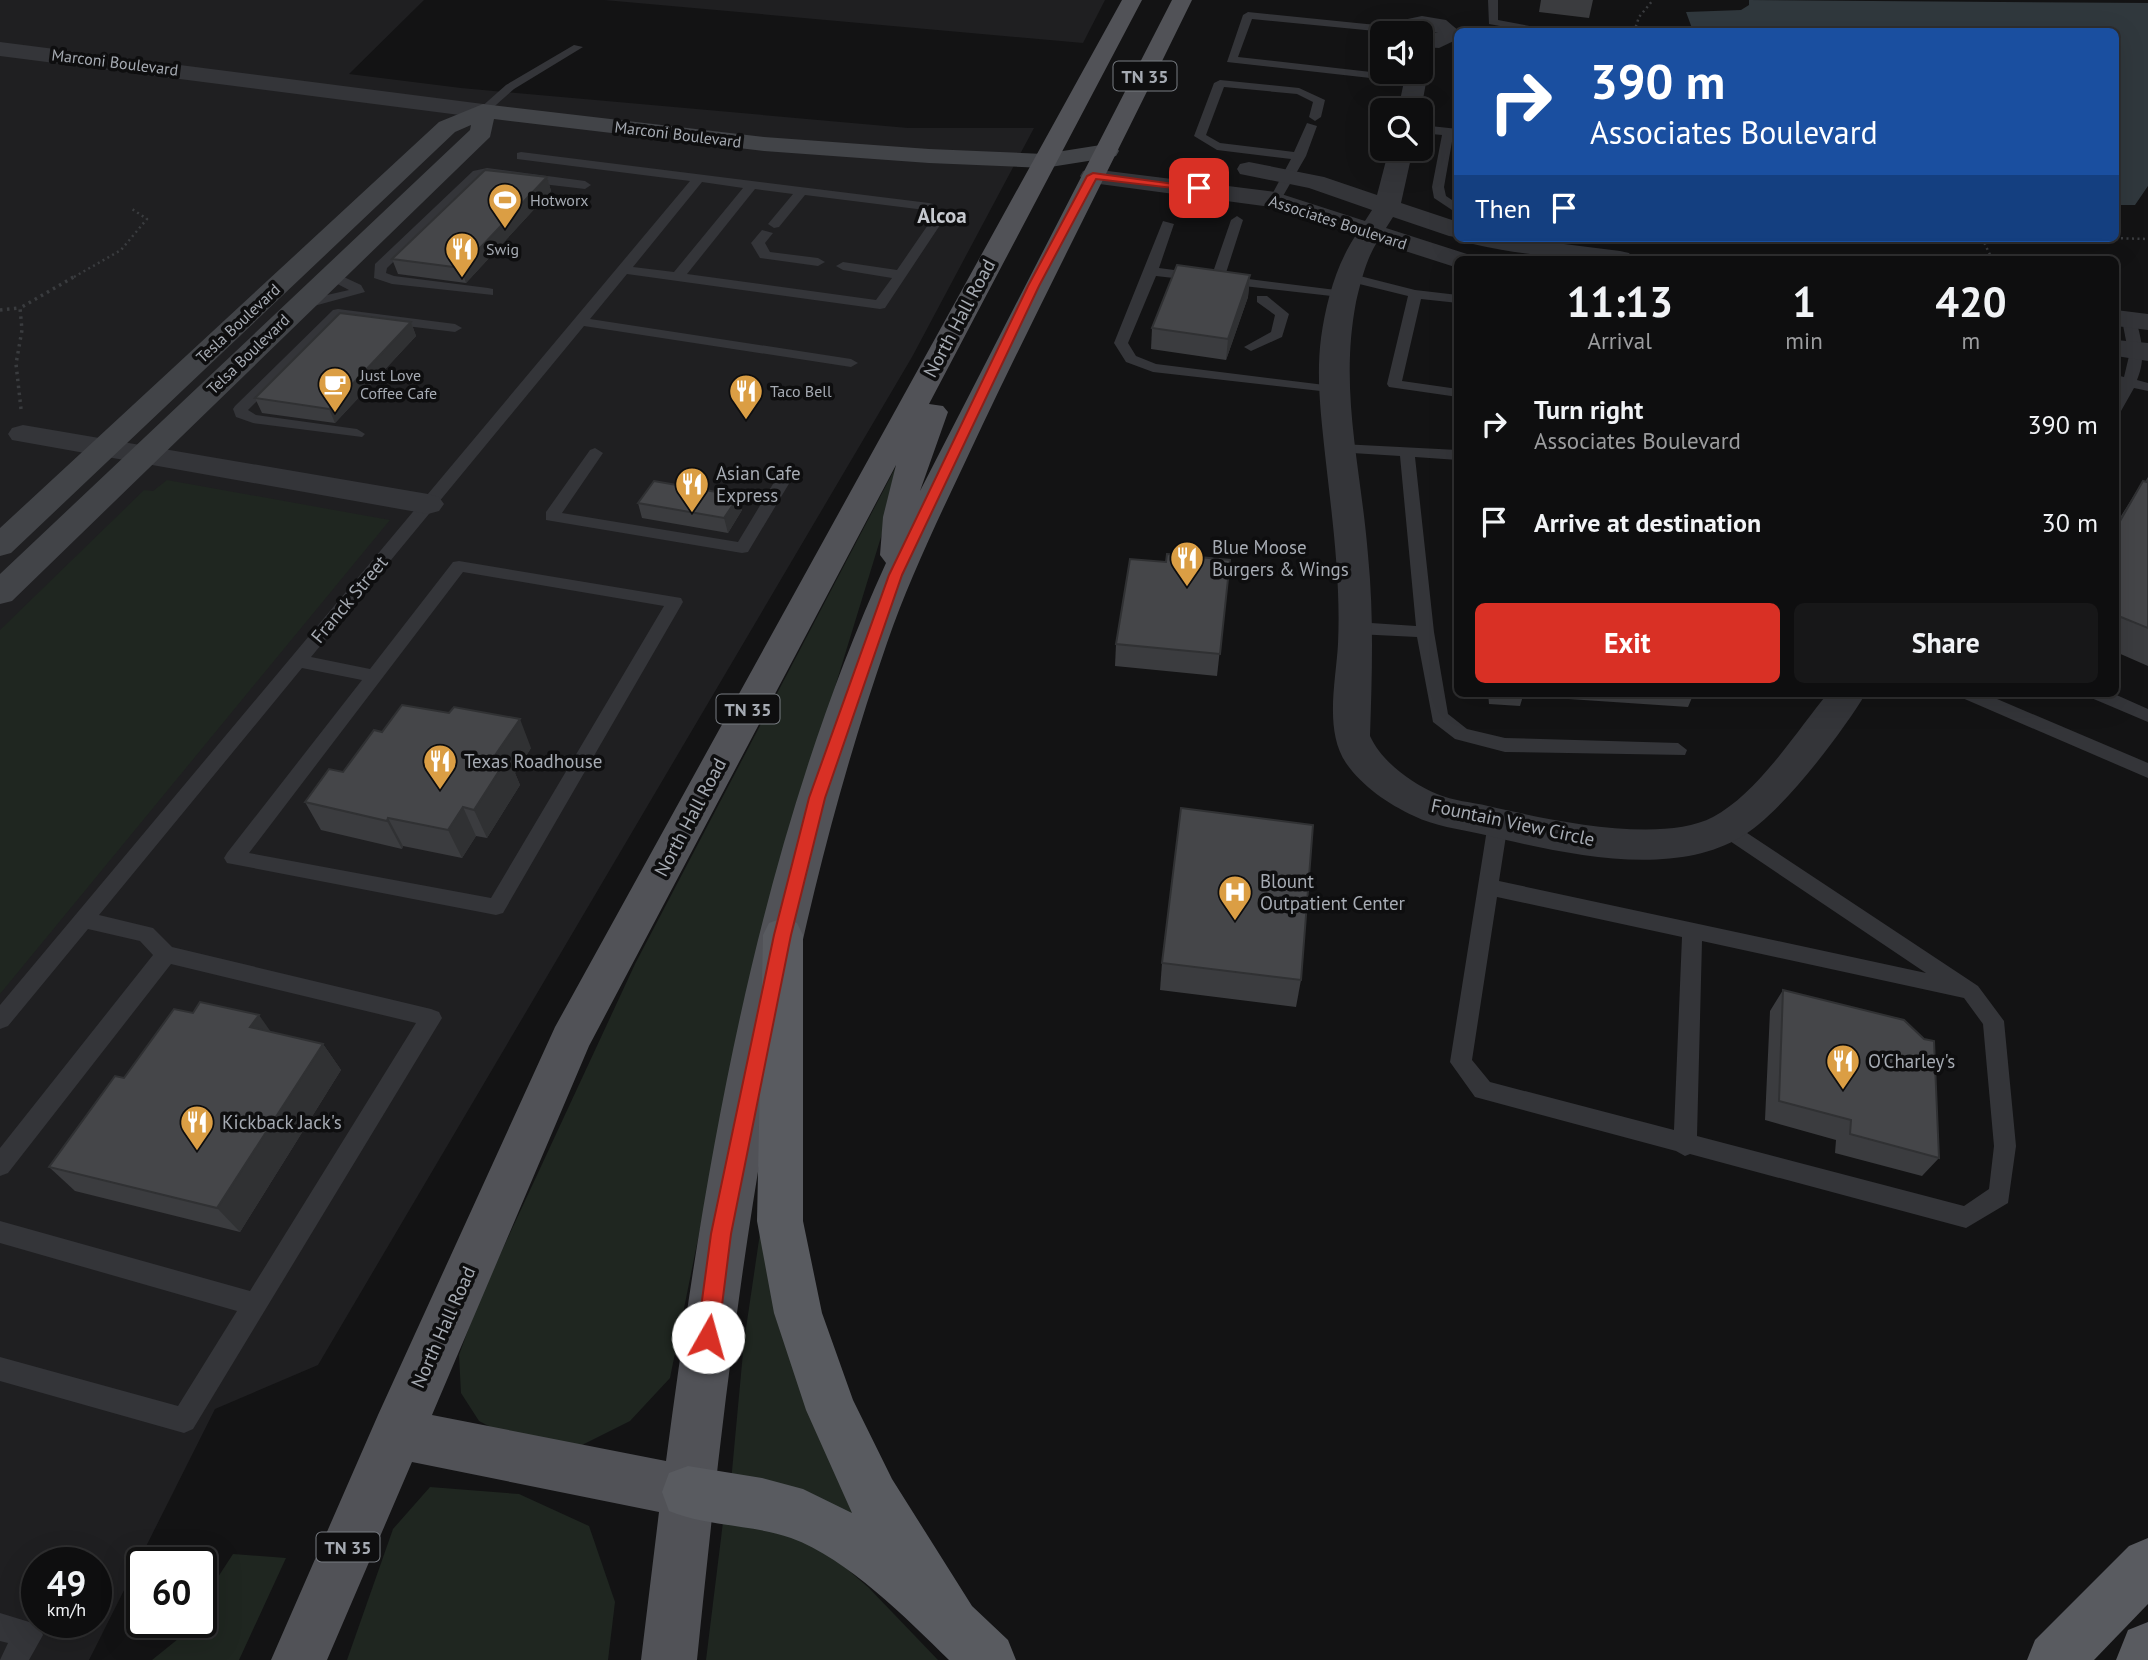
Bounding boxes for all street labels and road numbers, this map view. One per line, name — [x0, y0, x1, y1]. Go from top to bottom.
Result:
street label: Marconi Boulevard — [51, 44, 179, 80]
road number: TN 35 — [1114, 62, 1176, 90]
street label: Marconi Boulevard — [614, 116, 742, 152]
street label: Associates Boulevard — [1266, 190, 1410, 254]
street label: North Hall Road — [918, 255, 1000, 381]
street label: Tesla Boulevard — [192, 279, 284, 367]
street label: Telsa Boulevard — [202, 310, 294, 398]
street label: Franck Street — [305, 550, 393, 648]
road number: TN 35 — [716, 694, 780, 724]
street label: North Hall Road — [649, 754, 731, 880]
street label: Fountain View Circle — [1429, 793, 1597, 851]
street label: North Hall Road — [405, 1263, 481, 1391]
road number: TN 35 — [316, 1532, 380, 1562]

